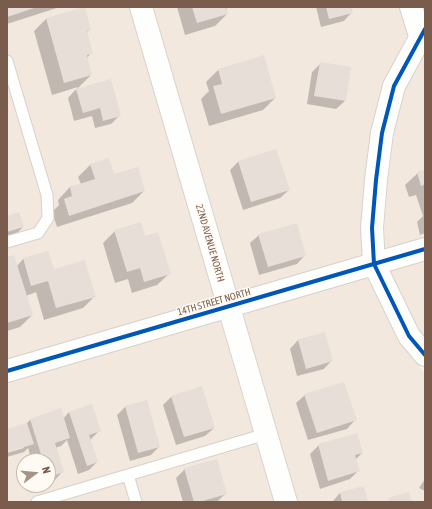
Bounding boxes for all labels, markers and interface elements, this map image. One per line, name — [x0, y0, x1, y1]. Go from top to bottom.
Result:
street label: 22ND AVENUE NORTH — [193, 203, 227, 283]
street label: 14TH STREET NORTH — [176, 286, 252, 318]
north arrow — [16, 453, 56, 493]
text: N — [40, 465, 53, 475]

